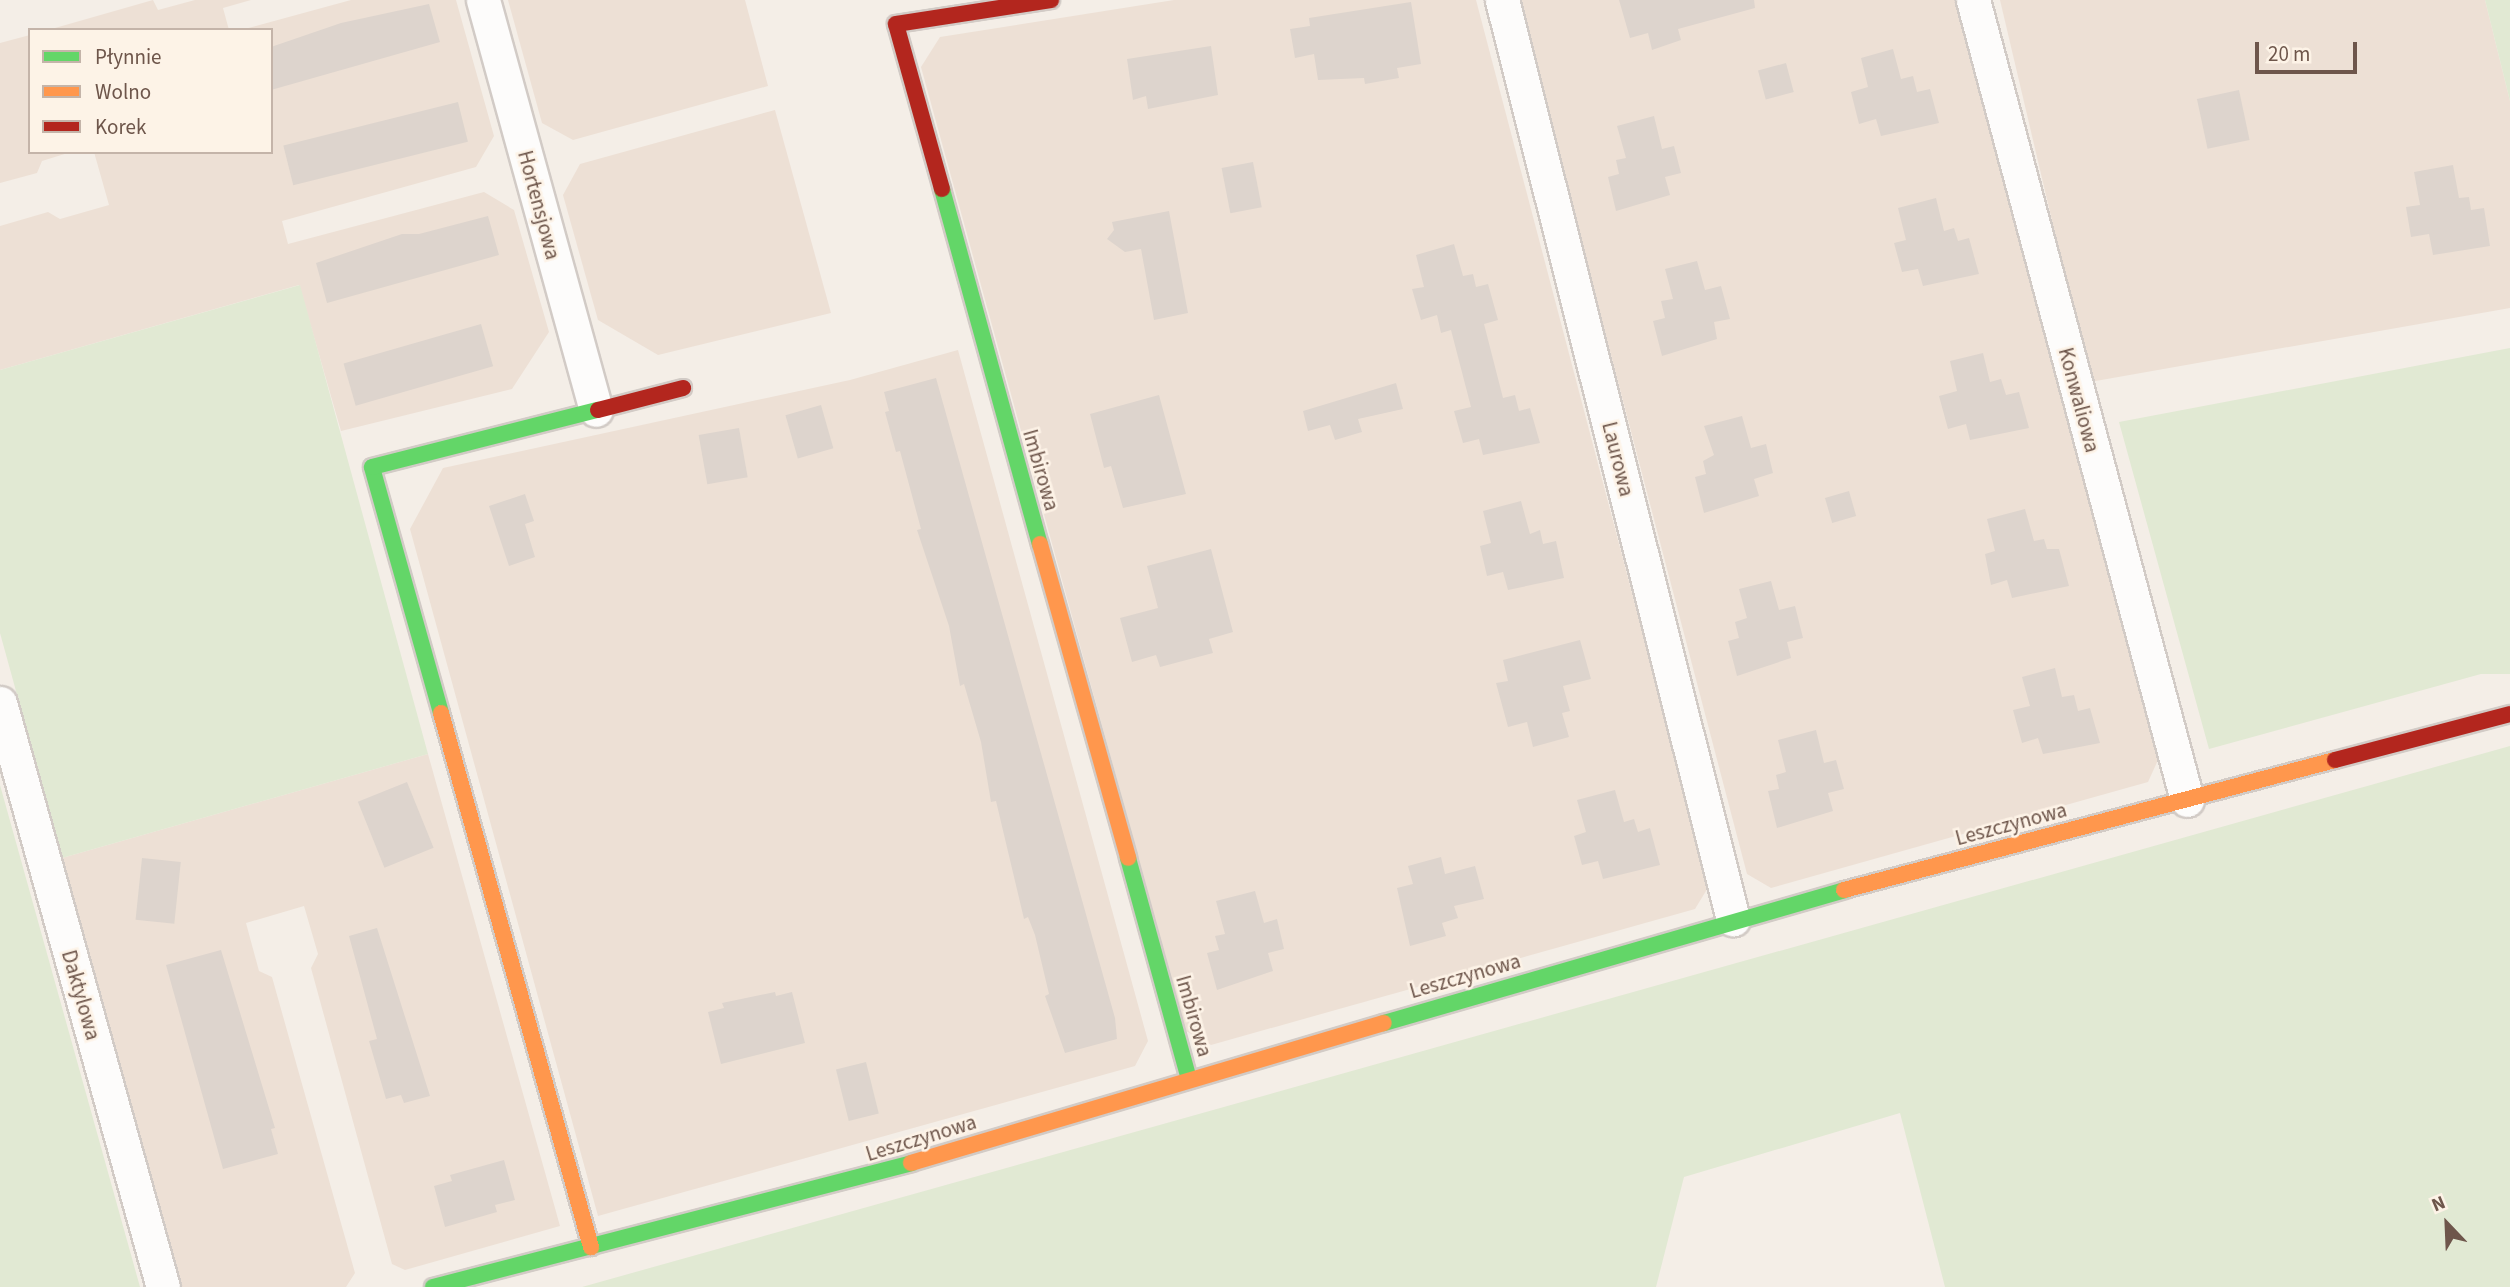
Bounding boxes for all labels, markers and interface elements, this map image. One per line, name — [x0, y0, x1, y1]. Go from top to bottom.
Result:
legend — [28, 28, 273, 154]
scale bar — [2258, 28, 2360, 72]
text: 20 m — [2268, 39, 2310, 69]
text: Płynnie — [95, 42, 162, 72]
text: Wolno — [95, 77, 151, 107]
text: Korek — [95, 112, 146, 142]
street label: Hortensjowa — [512, 148, 566, 262]
street label: Konwaliowa — [2053, 345, 2105, 455]
street label: Laurowa — [1597, 419, 1639, 499]
street label: Imbirowa — [1017, 426, 1065, 514]
street label: Leszczynowa — [1952, 797, 2070, 851]
street label: Daktylowa — [56, 947, 106, 1043]
street label: Leszczynowa — [1407, 948, 1523, 1004]
street label: Imbirowa — [1170, 972, 1218, 1060]
street label: Leszczynowa — [863, 1109, 979, 1167]
north arrow — [2412, 1189, 2482, 1259]
text: N — [2427, 1189, 2450, 1219]

